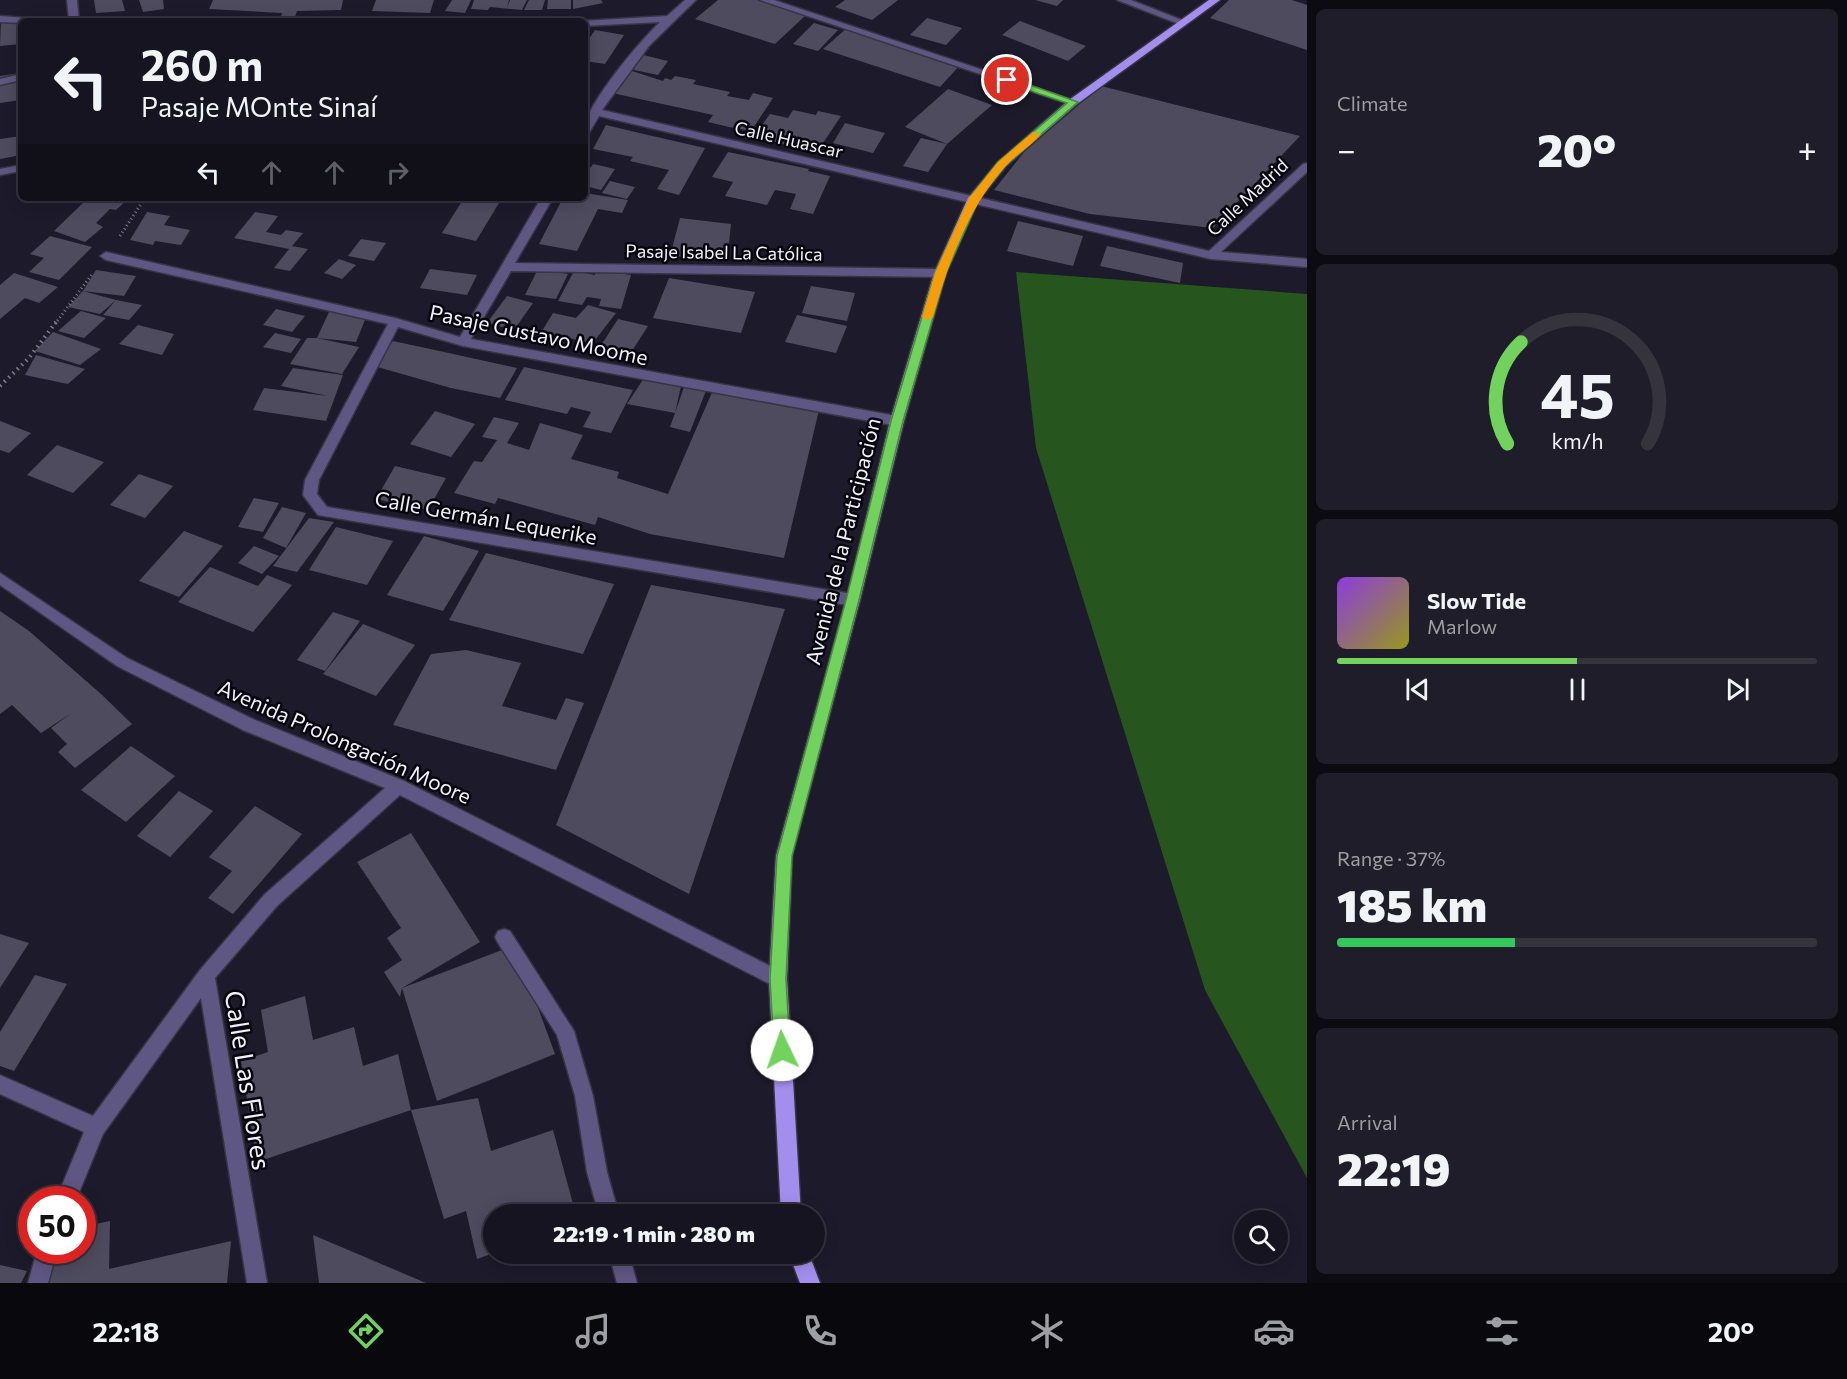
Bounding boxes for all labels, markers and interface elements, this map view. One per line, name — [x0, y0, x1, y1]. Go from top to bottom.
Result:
text: 260 m — [141, 38, 263, 90]
icon: left — [42, 42, 120, 120]
pin — [981, 54, 1032, 105]
icon: arrive — [990, 63, 1023, 96]
text: Pasaje MOnte Sinaí — [141, 90, 377, 123]
text: Climate — [1337, 91, 1407, 115]
street label: Calle Huascar — [733, 116, 845, 162]
text: 20° — [1537, 121, 1616, 176]
text: − — [1337, 128, 1356, 169]
text: + — [1798, 128, 1817, 169]
street label: Calle Madrid — [1202, 154, 1292, 240]
icon: left — [192, 156, 225, 189]
icon: ahead — [255, 156, 288, 189]
icon: ahead — [318, 156, 351, 189]
icon: right — [381, 156, 414, 189]
street label: Pasaje Isabel La Católica — [625, 239, 823, 265]
street label: Pasaje Gustavo Moome — [428, 299, 650, 369]
text: 45 — [1540, 355, 1614, 431]
street label: Avenida de la Participación — [799, 415, 885, 667]
text: km/h — [1551, 427, 1603, 453]
street label: Calle Germán Lequerike — [373, 485, 599, 549]
text: Slow Tide — [1427, 587, 1526, 614]
text: Marlow — [1427, 614, 1497, 638]
icon: previous — [1401, 673, 1434, 706]
icon: pause — [1561, 673, 1594, 706]
icon: next — [1721, 673, 1754, 706]
street label: Avenida Prolongación Moore — [215, 674, 475, 808]
text: Range · 37% — [1337, 846, 1445, 870]
text: 185 km — [1337, 876, 1487, 931]
street label: Calle Las Flores — [220, 988, 278, 1172]
position arrow — [750, 1018, 814, 1082]
text: Arrival — [1337, 1110, 1398, 1134]
text: 22:19 — [1337, 1140, 1451, 1195]
speed limit sign: 50 — [18, 1186, 96, 1264]
map controls — [1234, 1210, 1288, 1264]
button: search — [1234, 1210, 1288, 1264]
text: 22:19 · 1 min · 280 m — [553, 1220, 755, 1247]
icon: directions — [345, 1310, 387, 1352]
icon: music — [572, 1310, 614, 1352]
icon: phone — [799, 1310, 841, 1352]
icon: climate — [1026, 1310, 1068, 1352]
icon: car — [1253, 1310, 1295, 1352]
icon: filters — [1481, 1310, 1523, 1352]
text: 22:18 — [93, 1315, 159, 1348]
text: 20° — [1708, 1315, 1754, 1348]

